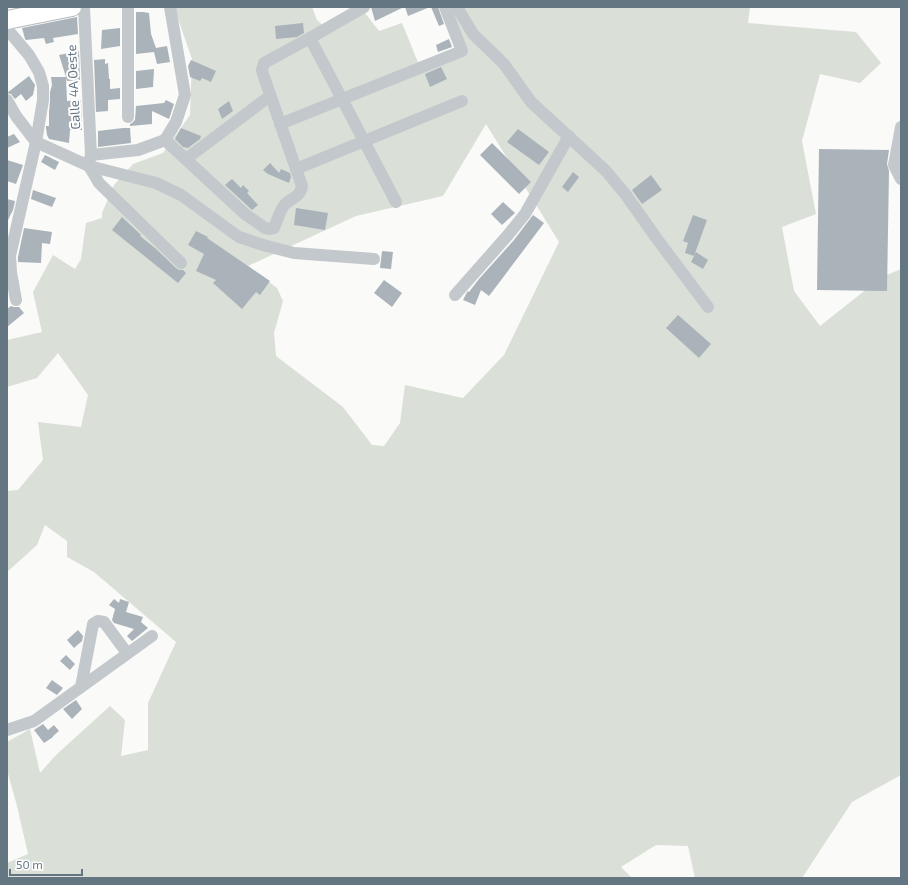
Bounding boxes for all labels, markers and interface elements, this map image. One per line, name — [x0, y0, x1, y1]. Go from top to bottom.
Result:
street label: Calle 4A Oeste — [63, 44, 83, 130]
scale bar — [10, 851, 82, 877]
text: 50 m — [16, 857, 43, 871]

